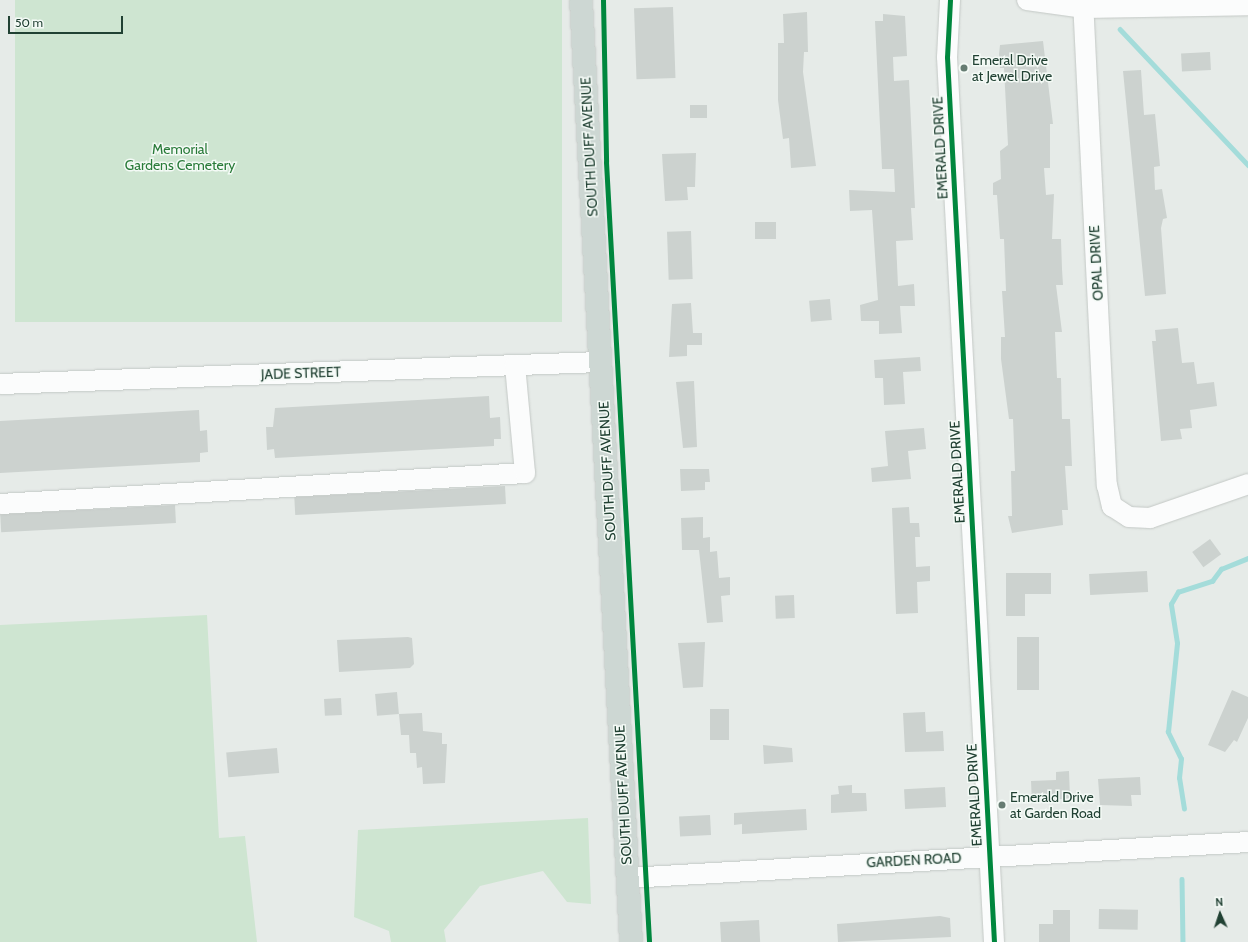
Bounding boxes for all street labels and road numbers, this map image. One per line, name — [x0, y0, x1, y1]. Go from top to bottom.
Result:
street label: SOUTH DUFF AVENUE — [577, 77, 601, 217]
street label: EMERALD DRIVE — [929, 96, 951, 200]
street label: OPAL DRIVE — [1086, 225, 1106, 301]
street label: JADE STREET — [261, 363, 341, 383]
street label: SOUTH DUFF AVENUE — [595, 401, 619, 541]
street label: EMERALD DRIVE — [946, 420, 968, 524]
street label: SOUTH DUFF AVENUE — [611, 725, 635, 865]
street label: EMERALD DRIVE — [963, 743, 985, 847]
street label: GARDEN ROAD — [866, 849, 962, 871]

